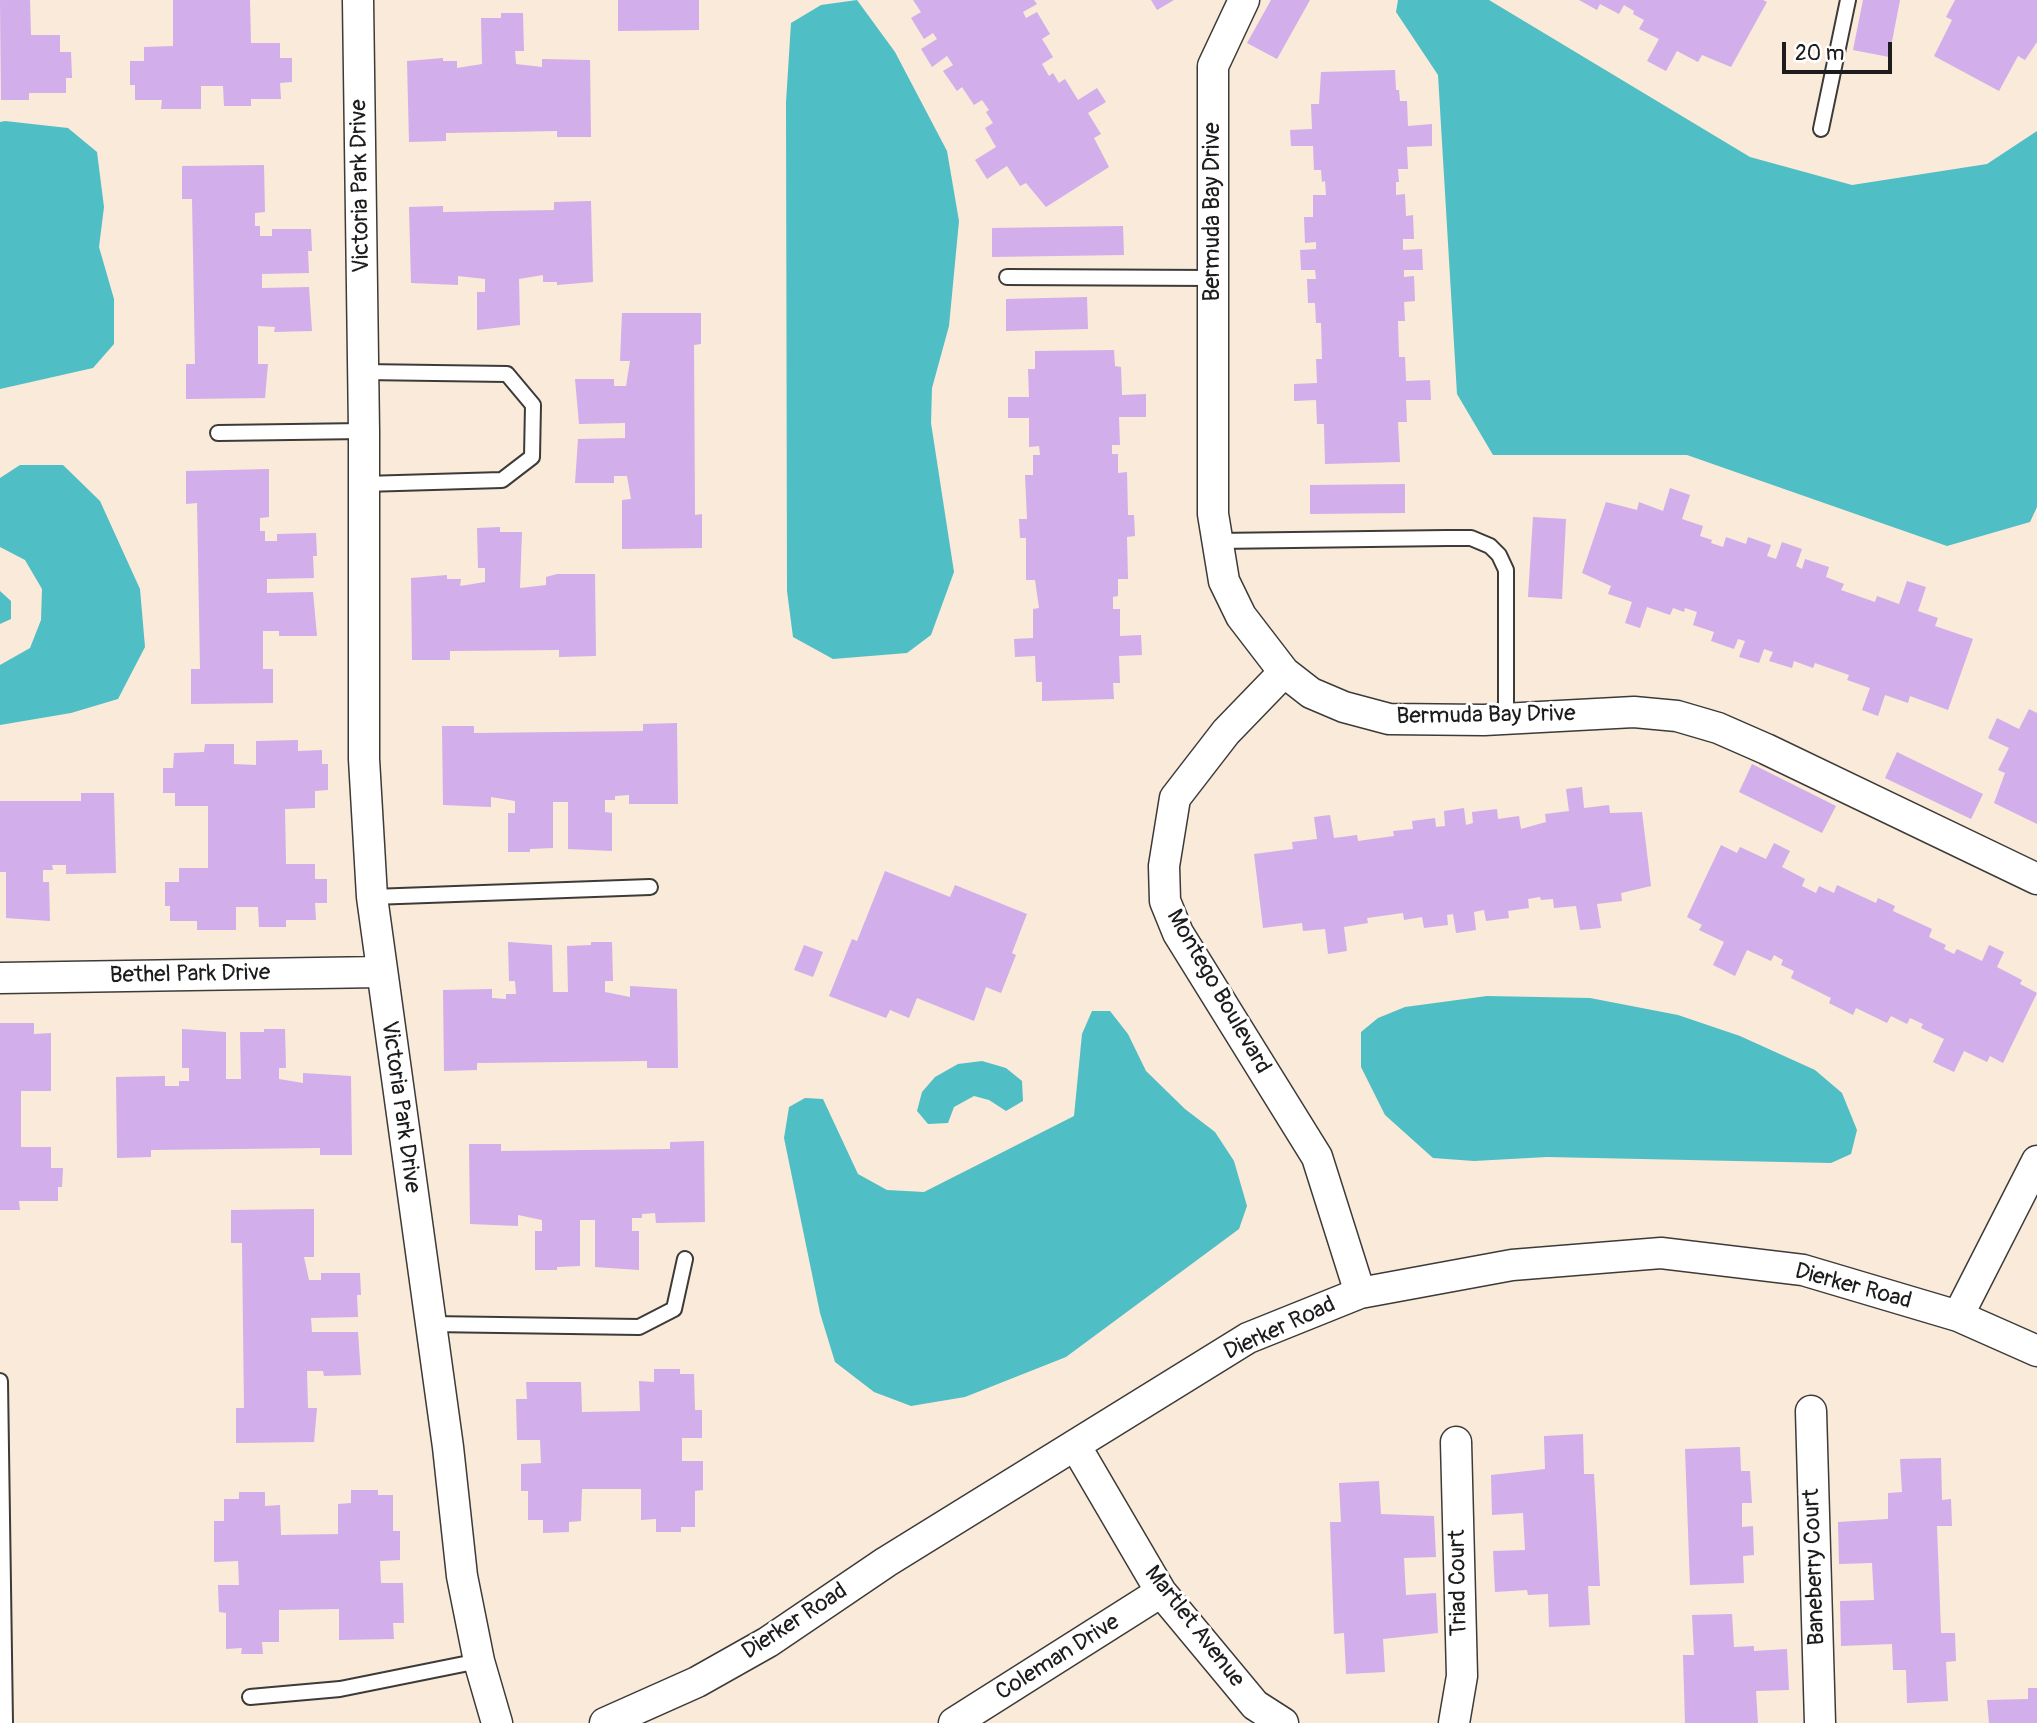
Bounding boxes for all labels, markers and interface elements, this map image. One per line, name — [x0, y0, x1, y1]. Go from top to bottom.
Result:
scale bar — [1785, 28, 1895, 72]
text: 20 m — [1795, 40, 1844, 67]
street label: Victoria Park Drive — [346, 99, 376, 273]
street label: Bermuda Bay Drive — [1199, 122, 1227, 302]
street label: Bermuda Bay Drive — [1396, 701, 1576, 731]
street label: Montego Boulevard — [1160, 905, 1276, 1079]
street label: Bethel Park Drive — [109, 960, 271, 990]
street label: Victoria Park Drive — [374, 1019, 426, 1195]
street label: Dierker Road — [1792, 1258, 1914, 1316]
street label: Dierker Road — [1220, 1291, 1340, 1367]
street label: Baneberry Court — [1798, 1488, 1832, 1646]
street label: Triad Court — [1444, 1529, 1474, 1637]
street label: Martlet Avenue — [1138, 1561, 1250, 1693]
street label: Dierker Road — [737, 1578, 853, 1666]
street label: Coleman Drive — [991, 1609, 1125, 1707]

